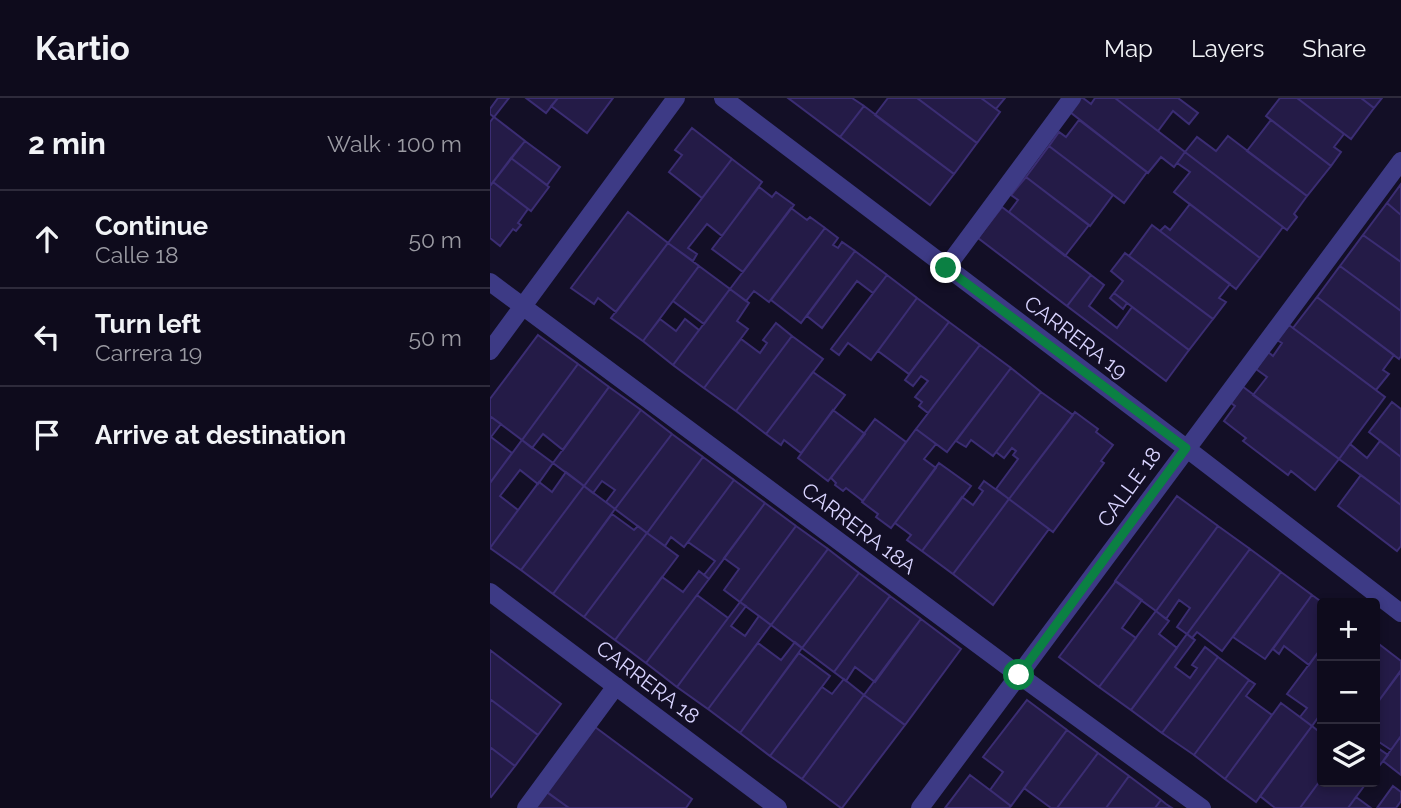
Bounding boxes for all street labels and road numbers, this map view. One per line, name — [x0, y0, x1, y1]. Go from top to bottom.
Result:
street label: CARRERA 19 — [1020, 290, 1132, 384]
street label: CALLE 18 — [1092, 442, 1166, 532]
street label: CARRERA 18A — [797, 477, 921, 579]
street label: CARRERA 18 — [592, 635, 704, 729]

